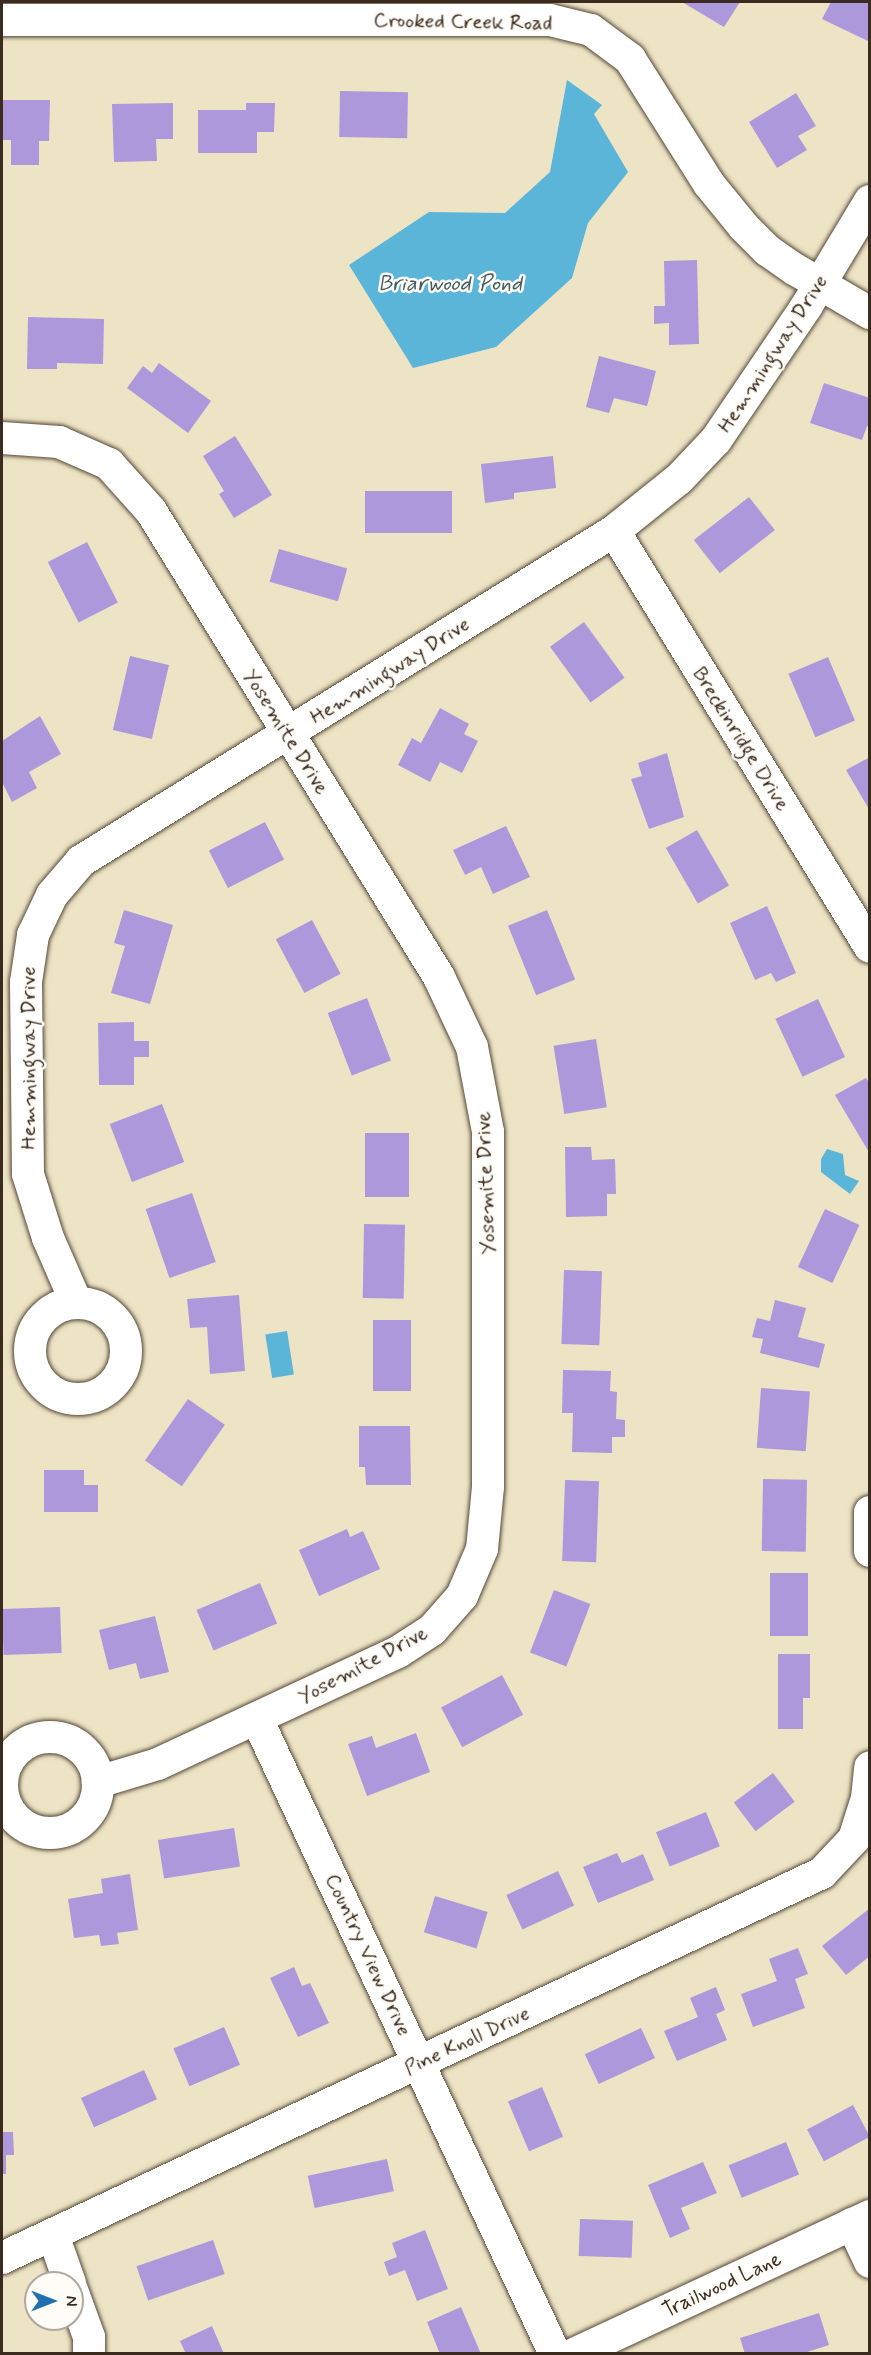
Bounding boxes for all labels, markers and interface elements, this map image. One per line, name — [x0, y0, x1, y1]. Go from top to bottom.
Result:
street label: Crooked Creek Road — [374, 8, 552, 36]
street label: Hemmingway Drive — [713, 271, 833, 437]
water label: Briarwood Pond — [379, 272, 521, 298]
street label: Hemmingway Drive — [306, 612, 474, 730]
street label: Breckinridge Drive — [687, 663, 795, 815]
street label: Yosemite Drive — [238, 665, 334, 799]
street label: Hemmingway Drive — [16, 967, 42, 1149]
street label: Yosemite Drive — [471, 1112, 501, 1254]
street label: Yosemite Drive — [294, 1621, 432, 1709]
street label: Country View Drive — [320, 1872, 416, 2038]
street label: Pine Knoll Drive — [398, 2000, 536, 2082]
street label: Trailwood Lane — [658, 2246, 786, 2324]
north arrow — [24, 2271, 84, 2331]
text: N — [60, 2296, 81, 2306]

